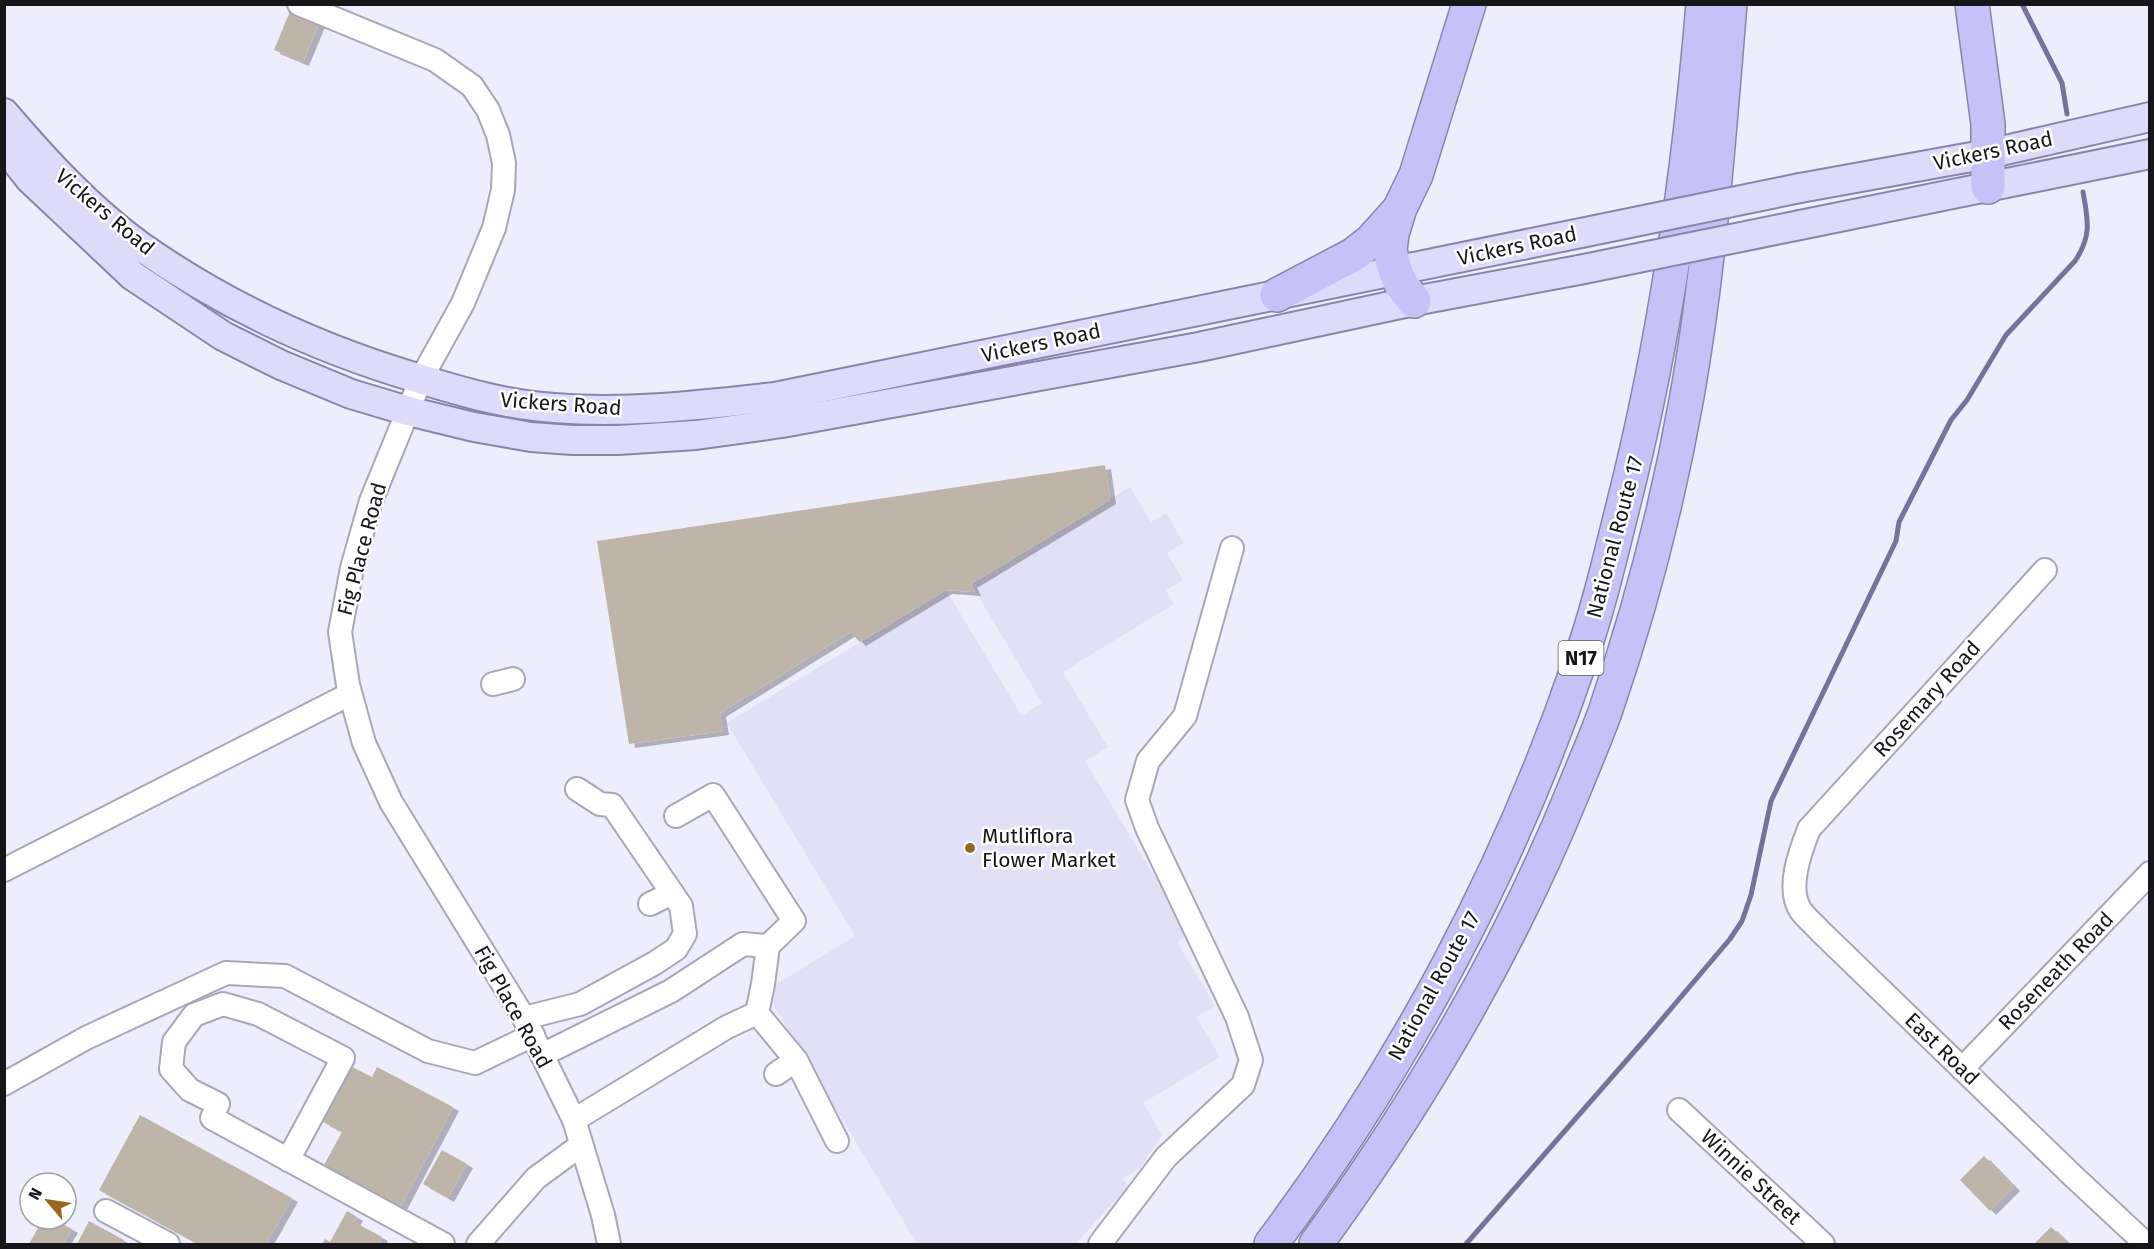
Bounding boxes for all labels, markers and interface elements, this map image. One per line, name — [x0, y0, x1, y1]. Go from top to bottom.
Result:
street label: Vickers Road — [1931, 126, 2055, 176]
street label: Vickers Road — [50, 163, 160, 261]
street label: Vickers Road — [1455, 221, 1579, 271]
street label: Vickers Road — [979, 318, 1103, 368]
street label: Vickers Road — [500, 387, 622, 421]
street label: National Route 17 — [1581, 453, 1649, 621]
street label: Fig Place Road — [332, 480, 392, 618]
street label: Rosemary Road — [1868, 635, 1986, 763]
road number: N17 — [1558, 641, 1604, 675]
place label: Mutliflora Flower Market — [982, 823, 1116, 873]
marker: Mutliflora Flower Market — [963, 841, 977, 855]
street label: Roseneath Road — [1993, 906, 2119, 1036]
street label: National Route 17 — [1382, 907, 1486, 1065]
street label: Fig Place Road — [469, 941, 557, 1073]
street label: East Road — [1899, 1007, 1985, 1091]
street label: Winnie Street — [1695, 1124, 1807, 1230]
north arrow — [18, 1171, 78, 1231]
text: N — [24, 1185, 46, 1203]

